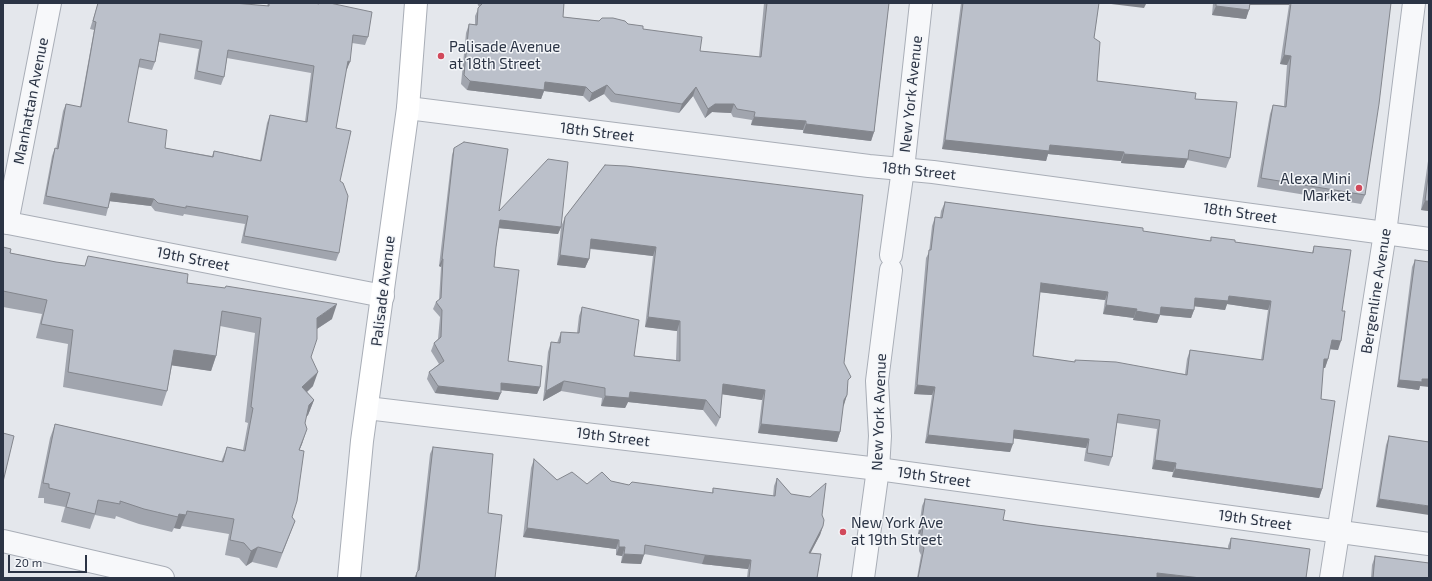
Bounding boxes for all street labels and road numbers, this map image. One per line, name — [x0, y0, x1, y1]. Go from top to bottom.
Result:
street label: New York Avenue — [896, 35, 926, 153]
street label: Manhattan Avenue — [10, 36, 52, 166]
street label: 18th Street — [559, 119, 635, 145]
street label: 18th Street — [881, 158, 957, 184]
street label: 18th Street — [1202, 199, 1278, 227]
street label: Bergenline Avenue — [1357, 227, 1395, 355]
street label: Palisade Avenue — [367, 235, 399, 347]
street label: 19th Street — [155, 243, 231, 275]
street label: New York Avenue — [868, 353, 890, 471]
street label: 19th Street — [575, 424, 651, 450]
street label: 19th Street — [896, 463, 972, 491]
street label: 19th Street — [1217, 506, 1293, 534]

